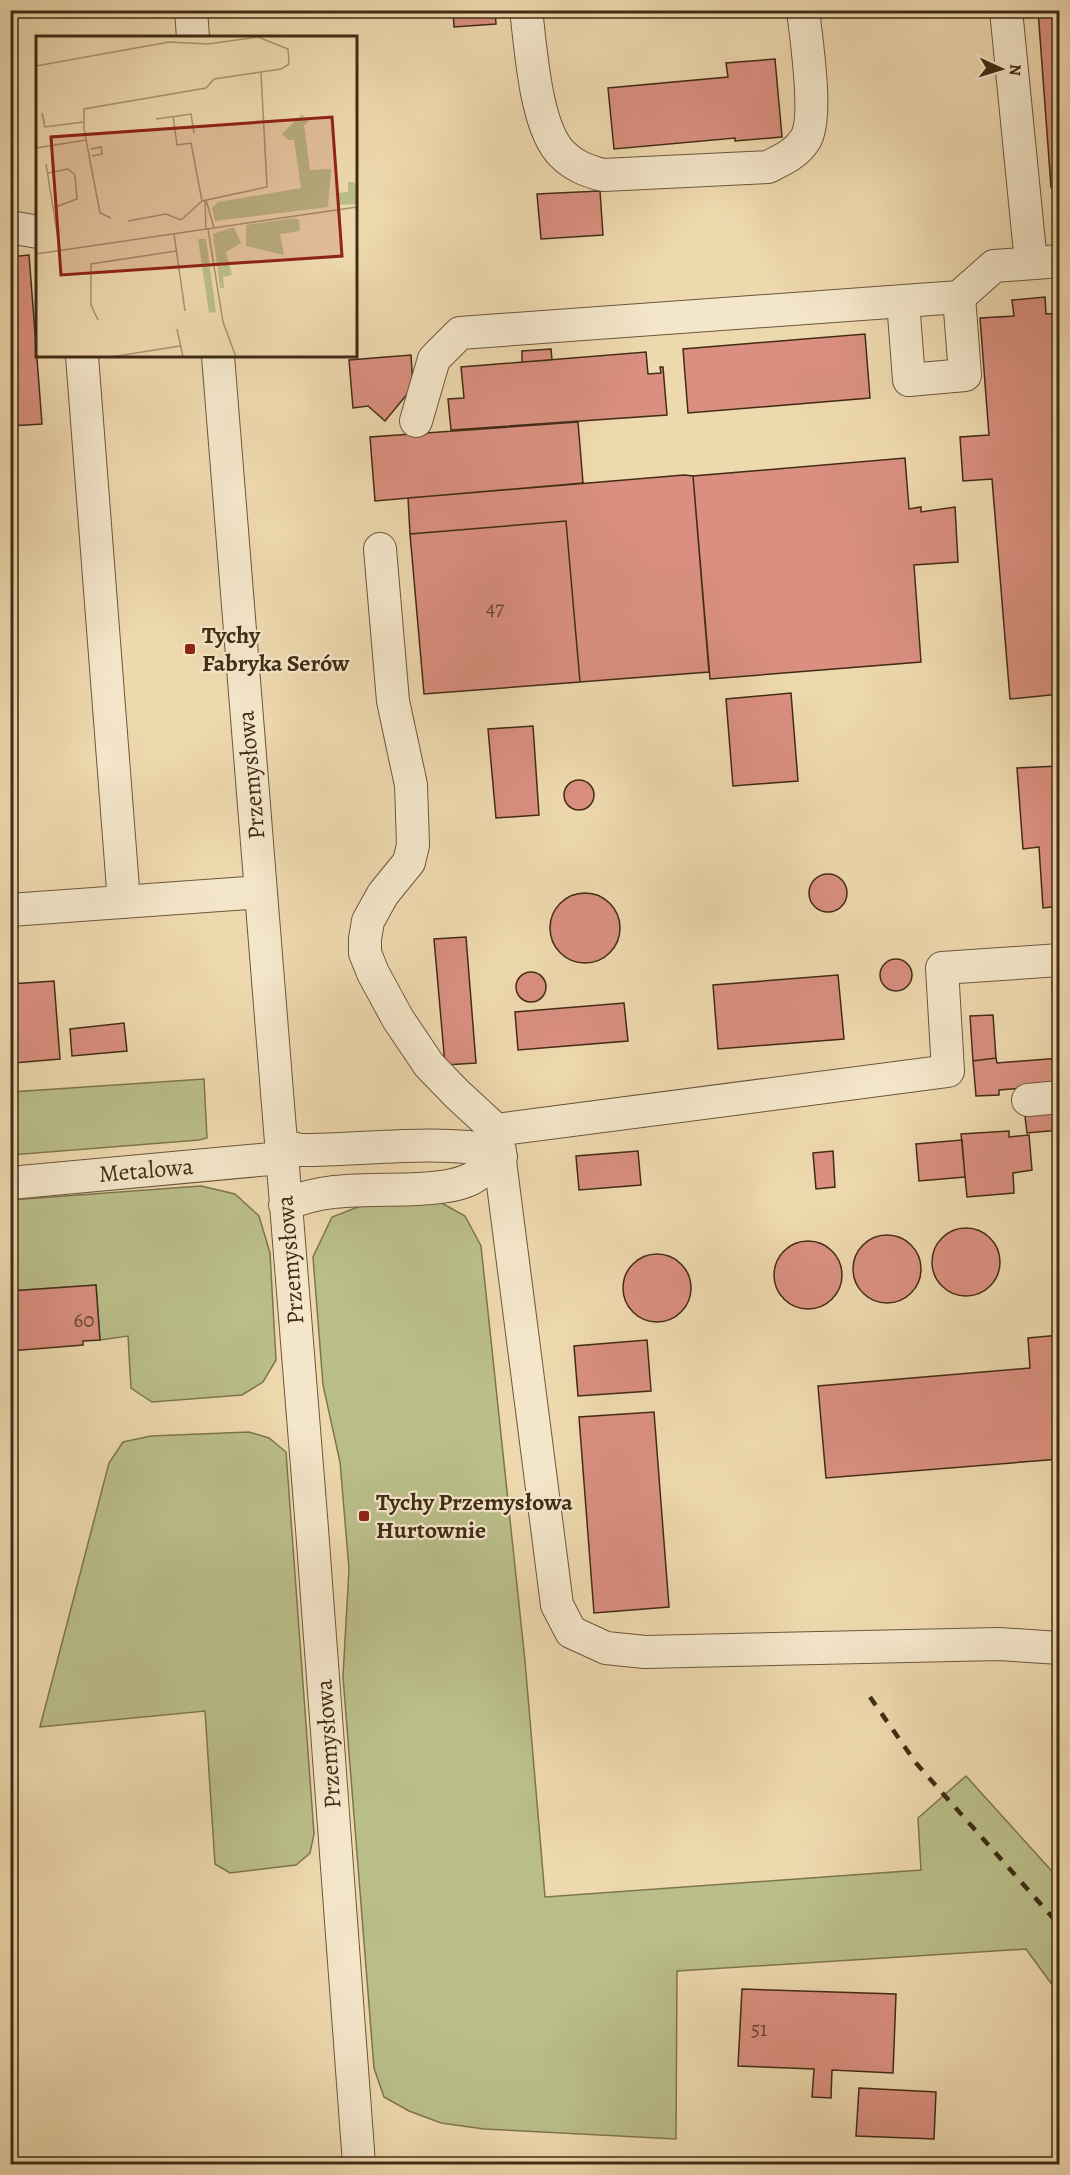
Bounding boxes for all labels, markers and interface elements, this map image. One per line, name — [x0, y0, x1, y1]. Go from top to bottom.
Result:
inset map — [36, 36, 357, 357]
north arrow — [971, 39, 1031, 99]
text: N — [1004, 63, 1026, 77]
house number: 47 — [486, 594, 504, 622]
place label: Tychy Fabryka Serów — [202, 619, 350, 679]
marker: Tychy Fabryka Serów — [183, 642, 197, 656]
street label: Przemysłowa — [229, 708, 273, 841]
street label: Metalowa — [97, 1150, 195, 1190]
street label: Przemysłowa — [268, 1193, 312, 1326]
house number: 60 — [74, 1306, 94, 1334]
place label: Tychy Przemysłowa Hurtownie — [376, 1486, 573, 1546]
marker: Tychy Przemysłowa Hurtownie — [357, 1509, 371, 1523]
street label: Przemysłowa — [307, 1677, 348, 1810]
house number: 51 — [751, 2015, 767, 2043]

